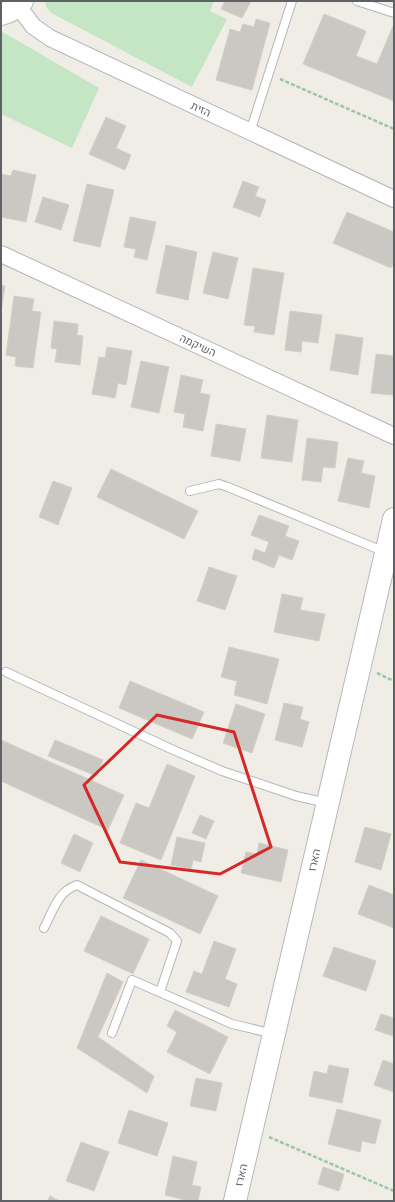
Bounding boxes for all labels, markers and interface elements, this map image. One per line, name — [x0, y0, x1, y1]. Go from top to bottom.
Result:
street label: הזית — [189, 99, 213, 120]
street label: השיקמה — [177, 331, 218, 360]
street label: הארז — [306, 848, 323, 873]
street label: הארז — [233, 1163, 250, 1188]

